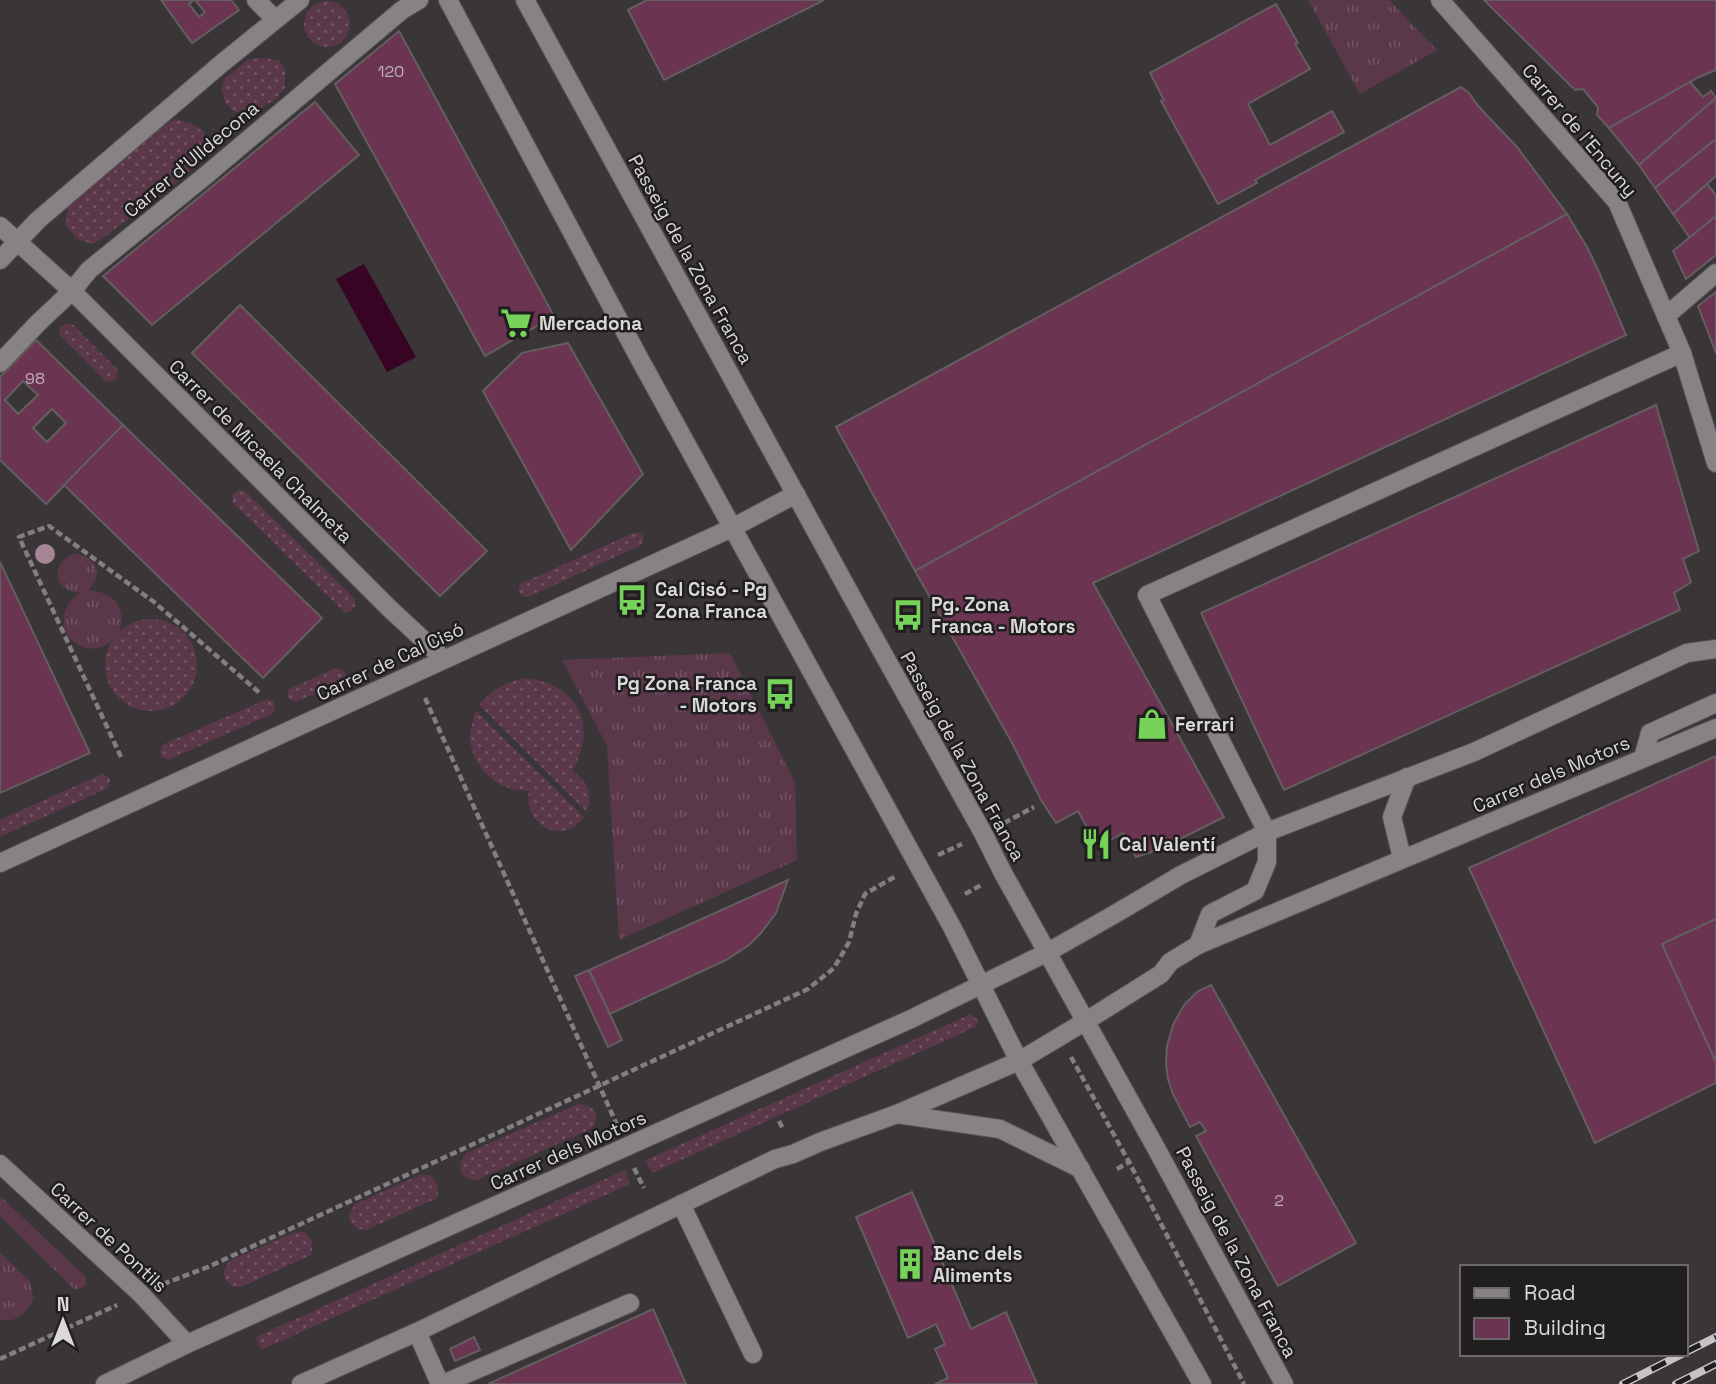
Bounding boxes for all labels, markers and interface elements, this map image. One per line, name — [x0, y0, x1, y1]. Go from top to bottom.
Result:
street label: Carrer de l'Encuny — [1516, 58, 1643, 202]
house number: 120 — [378, 61, 404, 82]
street label: Carrer d'Ulldecona — [119, 96, 264, 223]
street label: Passeig de la Zona Franca — [622, 150, 759, 368]
supermarket icon: Mercadona — [499, 306, 533, 340]
place label: Mercadona — [539, 311, 642, 336]
street label: Carrer de Micaela Chalmeta — [163, 354, 358, 549]
house number: 98 — [25, 368, 45, 389]
place label: Cal Cisó - Pg Zona Franca — [655, 577, 767, 624]
bus stop icon: Cal Cisó - Pg Zona Franca — [615, 583, 649, 617]
place label: Pg. Zona Franca - Motors — [931, 592, 1075, 639]
bus stop icon: Pg. Zona Franca - Motors — [891, 598, 925, 632]
street label: Carrer de Cal Cisó — [312, 616, 468, 707]
street label: Passeig de la Zona Franca — [894, 647, 1031, 865]
place label: Pg Zona Franca - Motors — [617, 671, 757, 718]
bus stop icon: Pg Zona Franca - Motors — [763, 677, 797, 711]
shop icon: Ferrari — [1135, 707, 1169, 741]
place label: Ferrari — [1175, 712, 1234, 737]
street label: Carrer dels Motors — [1469, 730, 1634, 819]
restaurant icon: Cal Valentí — [1079, 827, 1113, 861]
place label: Cal Valentí — [1119, 832, 1216, 857]
street label: Carrer dels Motors — [486, 1105, 650, 1196]
street label: Passeig de la Zona Franca — [1170, 1142, 1303, 1362]
street label: Carrer de Pontils — [45, 1177, 172, 1298]
house number: 2 — [1274, 1190, 1284, 1211]
place label: Banc dels Aliments — [933, 1241, 1022, 1288]
building icon: Banc dels Aliments — [893, 1247, 927, 1281]
legend — [1460, 1265, 1688, 1356]
text: Road — [1524, 1279, 1576, 1306]
north arrow — [28, 1286, 98, 1356]
text: N — [57, 1292, 69, 1317]
text: Building — [1524, 1314, 1606, 1341]

